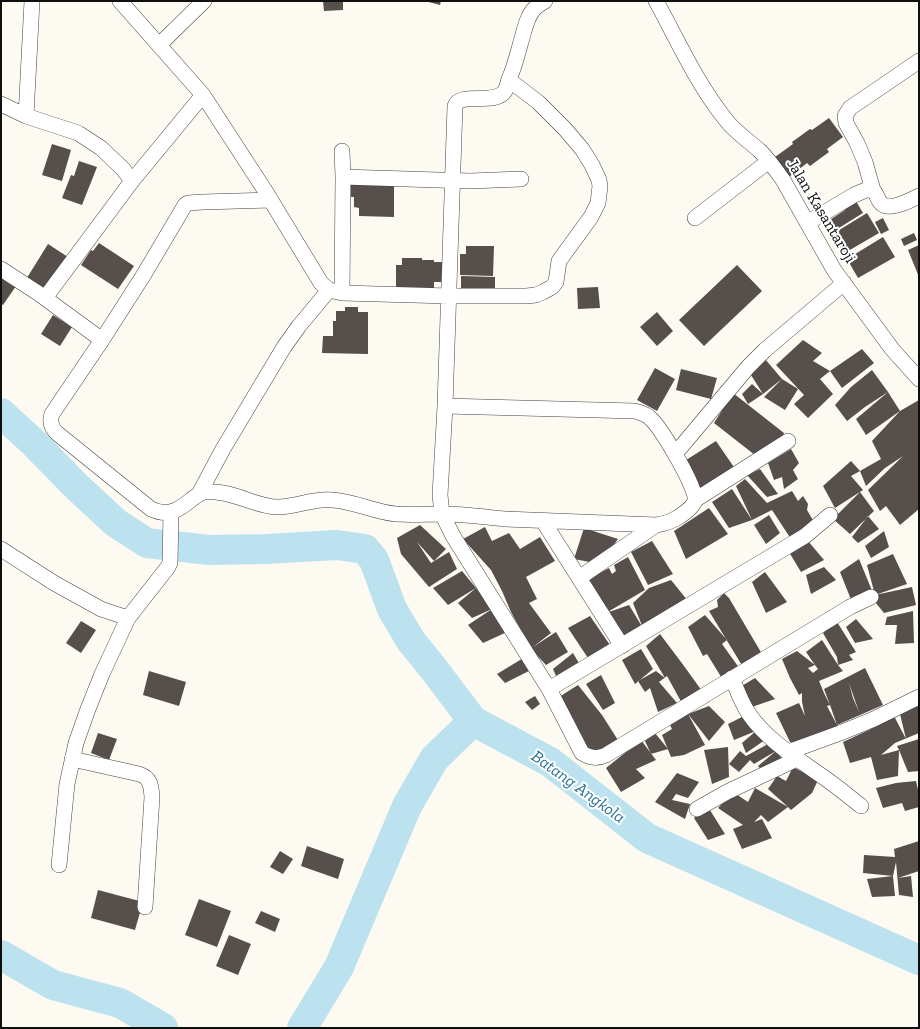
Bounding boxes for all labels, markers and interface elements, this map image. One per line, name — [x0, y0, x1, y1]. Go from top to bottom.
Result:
street label: Jalan Kasantaroji — [782, 155, 860, 267]
water label: Batang Angkola — [527, 746, 629, 828]

